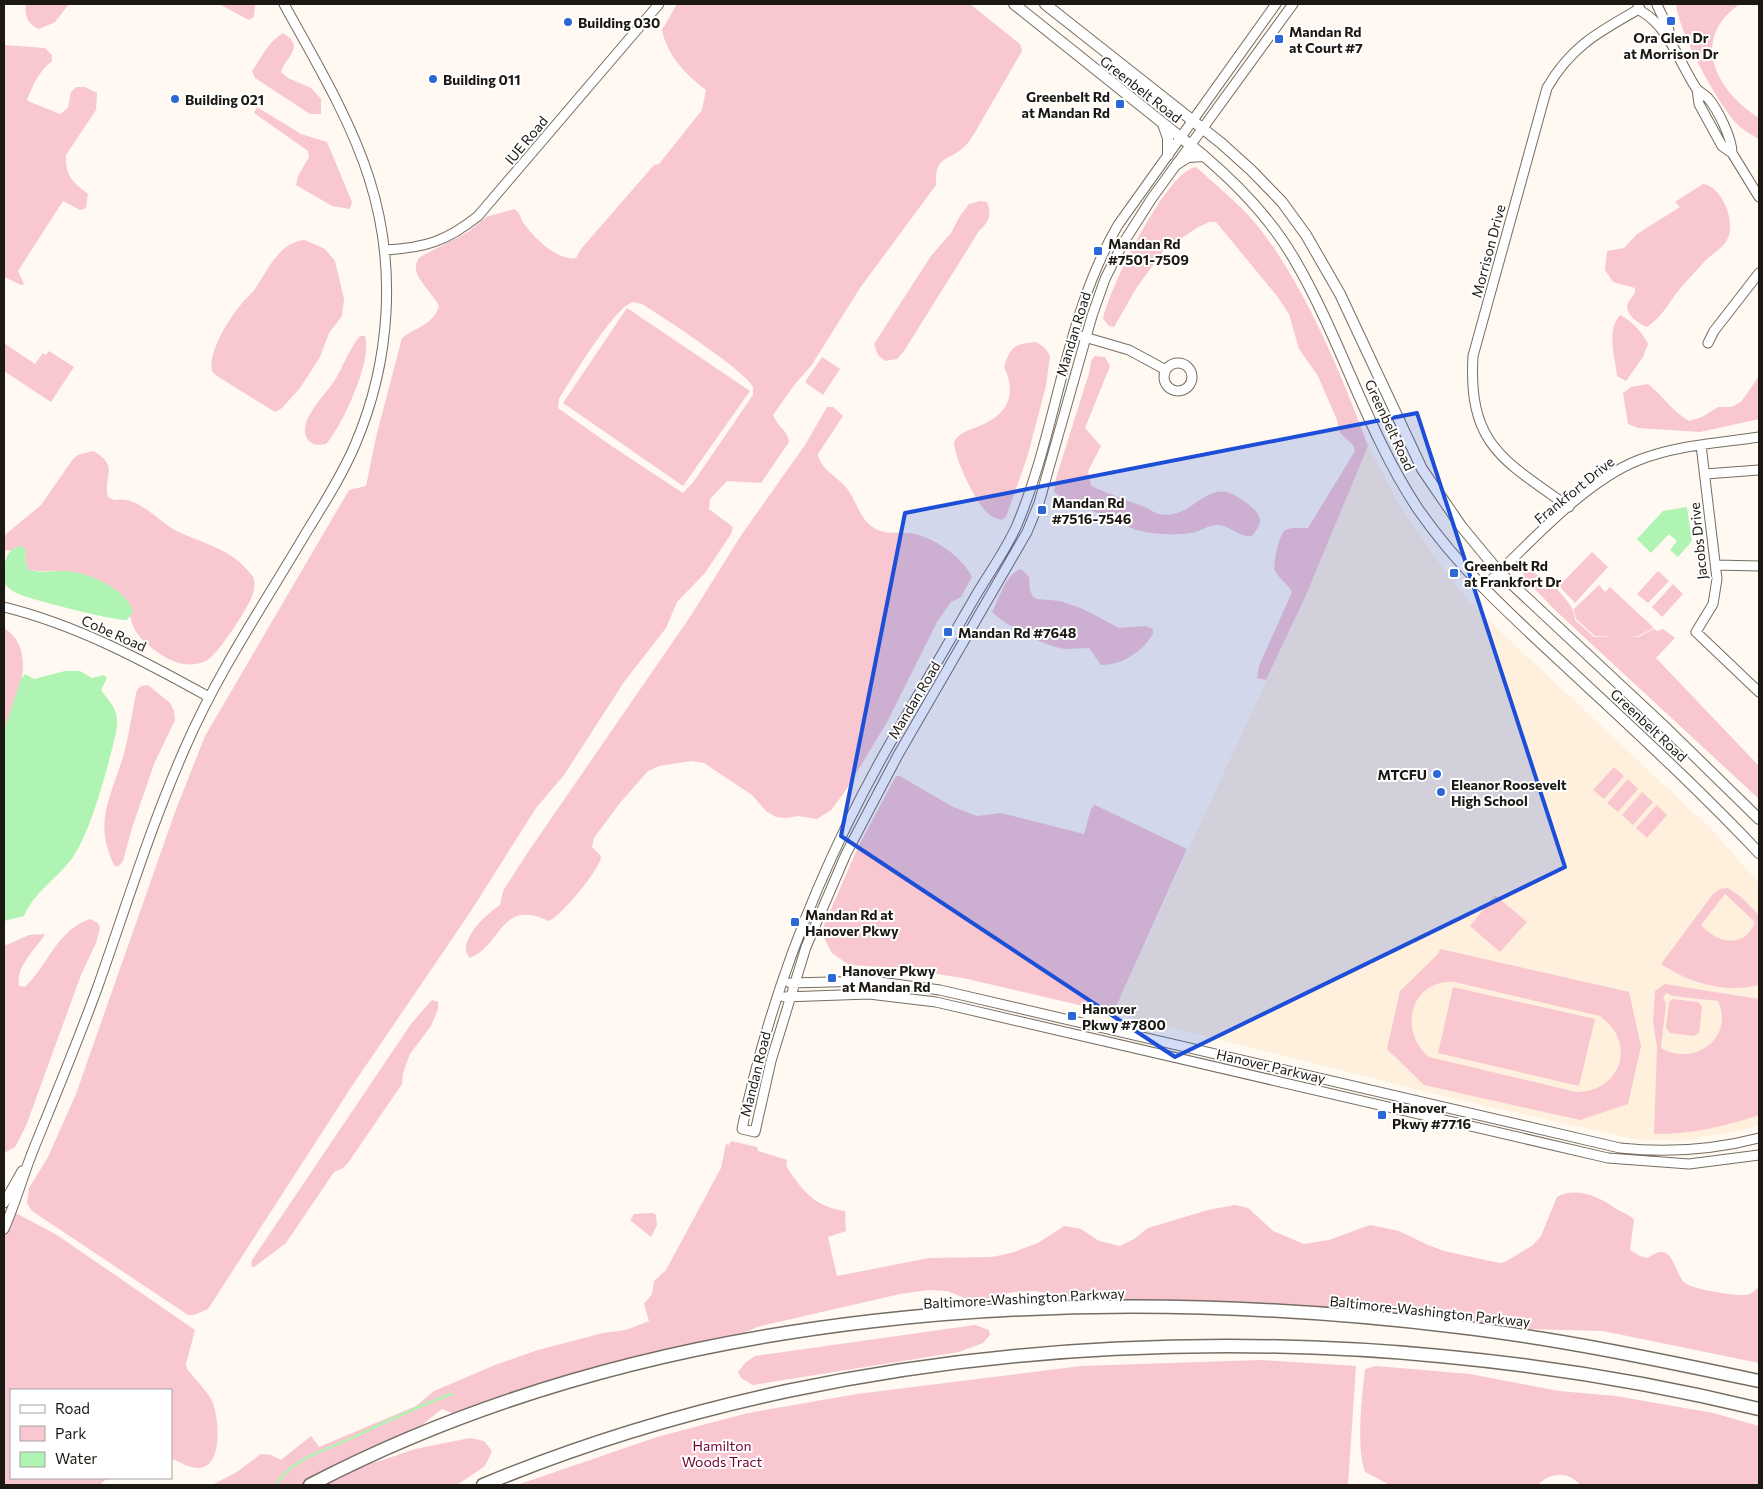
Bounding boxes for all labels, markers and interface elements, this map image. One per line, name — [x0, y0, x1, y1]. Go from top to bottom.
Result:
place label: Building 030 — [578, 14, 660, 31]
marker: Ora Glen Dr at Morrison Dr — [1665, 15, 1677, 27]
marker: Building 030 — [562, 16, 574, 28]
place label: Mandan Rd at Court #7 — [1289, 23, 1363, 56]
place label: Ora Glen Dr at Morrison Dr — [1624, 29, 1719, 62]
marker: Mandan Rd at Court #7 — [1273, 33, 1285, 45]
street label: Greenbelt Road — [1097, 52, 1185, 126]
place label: Building 011 — [443, 71, 521, 88]
marker: Building 011 — [427, 73, 439, 85]
place label: Greenbelt Rd at Mandan Rd — [1022, 88, 1110, 121]
place label: Building 021 — [185, 91, 264, 108]
marker: Building 021 — [169, 93, 181, 105]
marker: Greenbelt Rd at Mandan Rd — [1114, 98, 1126, 110]
street label: IUE Road — [501, 112, 551, 168]
street label: Morrison Drive — [1467, 203, 1509, 299]
place label: Mandan Rd #7501-7509 — [1108, 235, 1189, 268]
marker: Mandan Rd #7501-7509 — [1092, 245, 1104, 257]
street label: Mandan Road — [1052, 290, 1094, 378]
street label: Greenbelt Road — [1361, 377, 1419, 473]
street label: Frankfort Drive — [1531, 453, 1617, 527]
place label: Mandan Rd #7516-7546 — [1052, 494, 1132, 527]
street label: Jacobs Drive — [1685, 501, 1711, 581]
marker: Mandan Rd #7516-7546 — [1036, 504, 1048, 516]
place label: Greenbelt Rd at Frankfort Dr — [1464, 557, 1562, 590]
marker: Greenbelt Rd at Frankfort Dr — [1448, 567, 1460, 579]
street label: Cobe Road — [79, 611, 149, 655]
place label: Mandan Rd #7648 — [958, 624, 1077, 641]
marker: Mandan Rd #7648 — [942, 626, 954, 638]
street label: Mandan Road — [884, 658, 944, 742]
street label: Greenbelt Road — [1607, 685, 1691, 765]
place label: MTCFU — [1378, 766, 1427, 783]
marker: MTCFU — [1431, 768, 1443, 780]
place label: Eleanor Roosevelt High School — [1451, 776, 1567, 809]
marker: Eleanor Roosevelt High School — [1435, 786, 1447, 798]
place label: Mandan Rd at Hanover Pkwy — [805, 906, 899, 939]
marker: Mandan Rd at Hanover Pkwy — [789, 916, 801, 928]
place label: Hanover Pkwy at Mandan Rd — [842, 962, 936, 995]
marker: Hanover Pkwy at Mandan Rd — [826, 972, 838, 984]
place label: Hanover Pkwy #7800 — [1082, 1000, 1166, 1033]
marker: Hanover Pkwy #7800 — [1066, 1010, 1078, 1022]
street label: Mandan Road — [736, 1030, 774, 1118]
street label: Hanover Parkway — [1215, 1045, 1327, 1087]
place label: Hanover Pkwy #7716 — [1392, 1099, 1472, 1132]
marker: Hanover Pkwy #7716 — [1376, 1109, 1388, 1121]
street label: Baltimore-Washington Parkway — [923, 1284, 1125, 1312]
street label: Baltimore-Washington Parkway — [1329, 1292, 1531, 1330]
legend — [10, 1389, 172, 1479]
text: Road — [55, 1399, 90, 1417]
text: Park — [55, 1424, 86, 1442]
park label: Hamilton Woods Tract — [682, 1437, 762, 1470]
text: Water — [55, 1449, 97, 1467]

